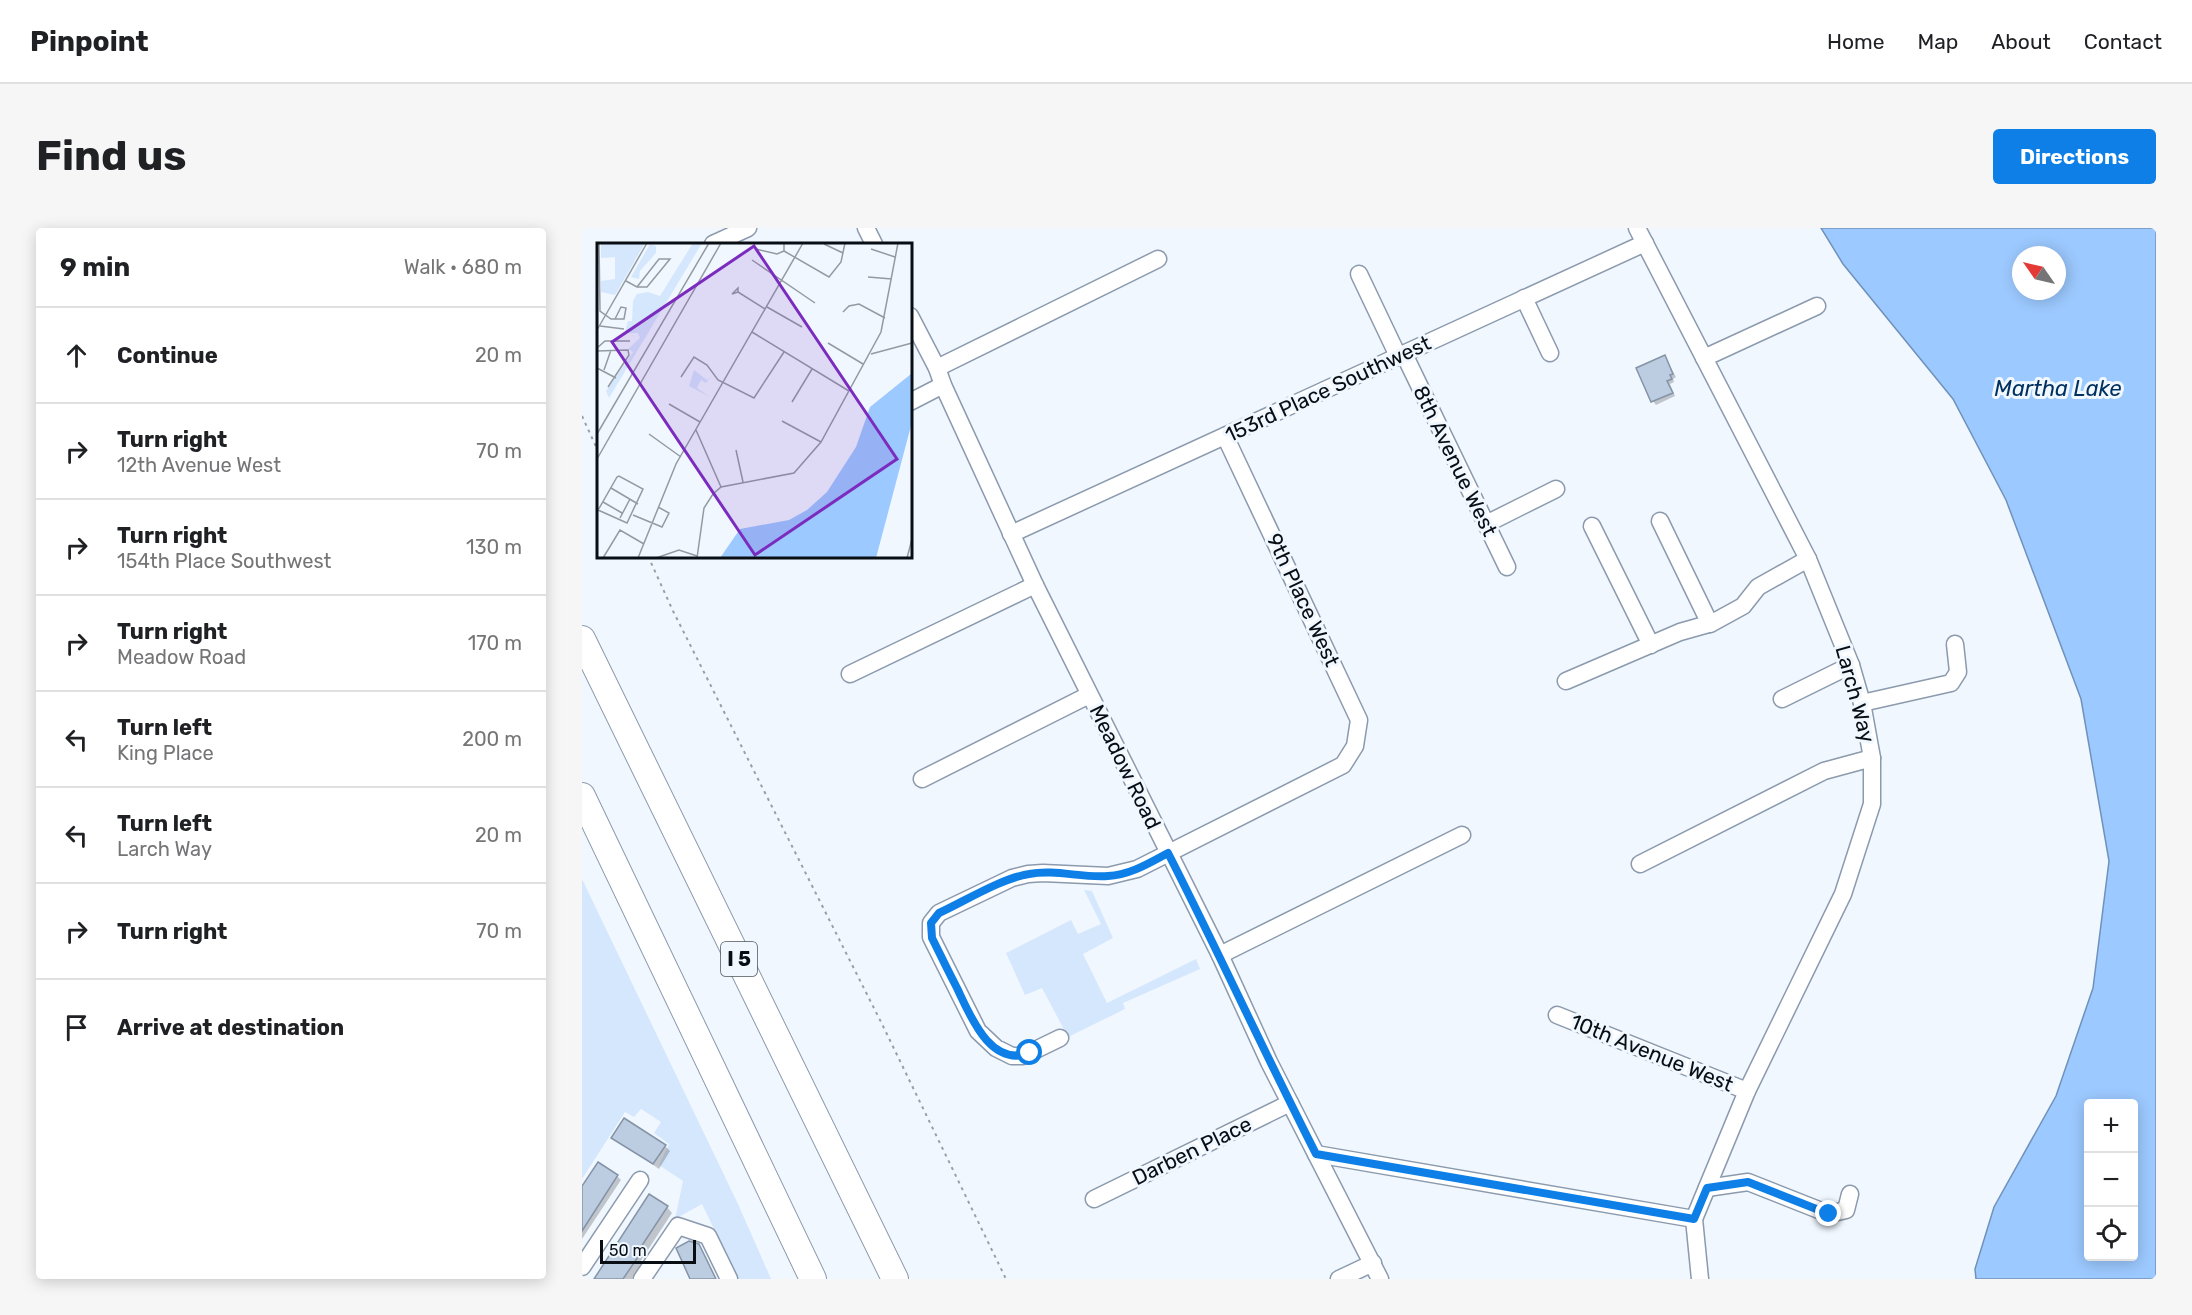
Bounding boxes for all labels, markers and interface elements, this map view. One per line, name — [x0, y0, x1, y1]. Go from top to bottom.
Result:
text: Pinpoint — [30, 25, 149, 58]
text: Home — [1827, 29, 1884, 54]
text: Map — [1917, 29, 1958, 54]
text: About — [1991, 29, 2051, 54]
text: Contact — [2084, 29, 2162, 54]
button: Directions — [1993, 129, 2156, 184]
text: Find us — [36, 131, 187, 181]
inset map — [597, 243, 912, 558]
north arrow — [2012, 246, 2066, 300]
text: 9 min — [60, 252, 130, 283]
text: Walk · 680 m — [404, 255, 522, 279]
street label: 153rd Place Southwest — [1221, 330, 1435, 447]
icon: ahead — [60, 339, 93, 372]
text: Continue — [117, 342, 218, 369]
text: 20 m — [475, 343, 522, 367]
water label: Martha Lake — [1994, 375, 2122, 402]
street label: 8th Avenue West — [1408, 381, 1503, 540]
text: Turn right — [117, 426, 227, 453]
icon: right — [60, 435, 93, 468]
text: 70 m — [476, 439, 522, 463]
text: 12th Avenue West — [117, 453, 281, 477]
text: Turn right — [117, 522, 227, 549]
street label: 9th Place West — [1262, 529, 1345, 670]
icon: right — [60, 531, 93, 564]
text: 130 m — [466, 535, 522, 559]
text: 154th Place Southwest — [117, 549, 331, 573]
text: Turn right — [117, 618, 227, 645]
icon: right — [60, 627, 93, 660]
text: 170 m — [468, 631, 522, 655]
street label: Larch Way — [1831, 642, 1881, 746]
text: Meadow Road — [117, 645, 246, 669]
street label: Meadow Road — [1084, 700, 1166, 833]
text: Turn left — [117, 714, 212, 741]
icon: left — [60, 723, 93, 756]
text: 200 m — [462, 727, 522, 751]
text: King Place — [117, 741, 214, 765]
text: Turn left — [117, 810, 212, 837]
icon: left — [60, 819, 93, 852]
text: 20 m — [475, 823, 522, 847]
text: Larch Way — [117, 837, 212, 861]
icon: right — [60, 915, 93, 948]
text: Turn right — [117, 918, 227, 945]
text: 70 m — [476, 919, 522, 943]
road number: I 5 — [721, 942, 757, 976]
street label: 10th Avenue West — [1567, 1008, 1737, 1097]
icon: arrive — [60, 1011, 93, 1044]
text: Arrive at destination — [117, 1014, 344, 1041]
route start — [1016, 1039, 1042, 1065]
map controls — [2084, 1099, 2138, 1261]
button: + — [2084, 1099, 2138, 1153]
street label: Darben Place — [1128, 1111, 1256, 1190]
button: − — [2084, 1153, 2138, 1207]
route end — [1815, 1200, 1841, 1226]
button: locate — [2084, 1207, 2138, 1261]
scale bar — [600, 1237, 696, 1264]
text: 50 m — [609, 1241, 647, 1260]

